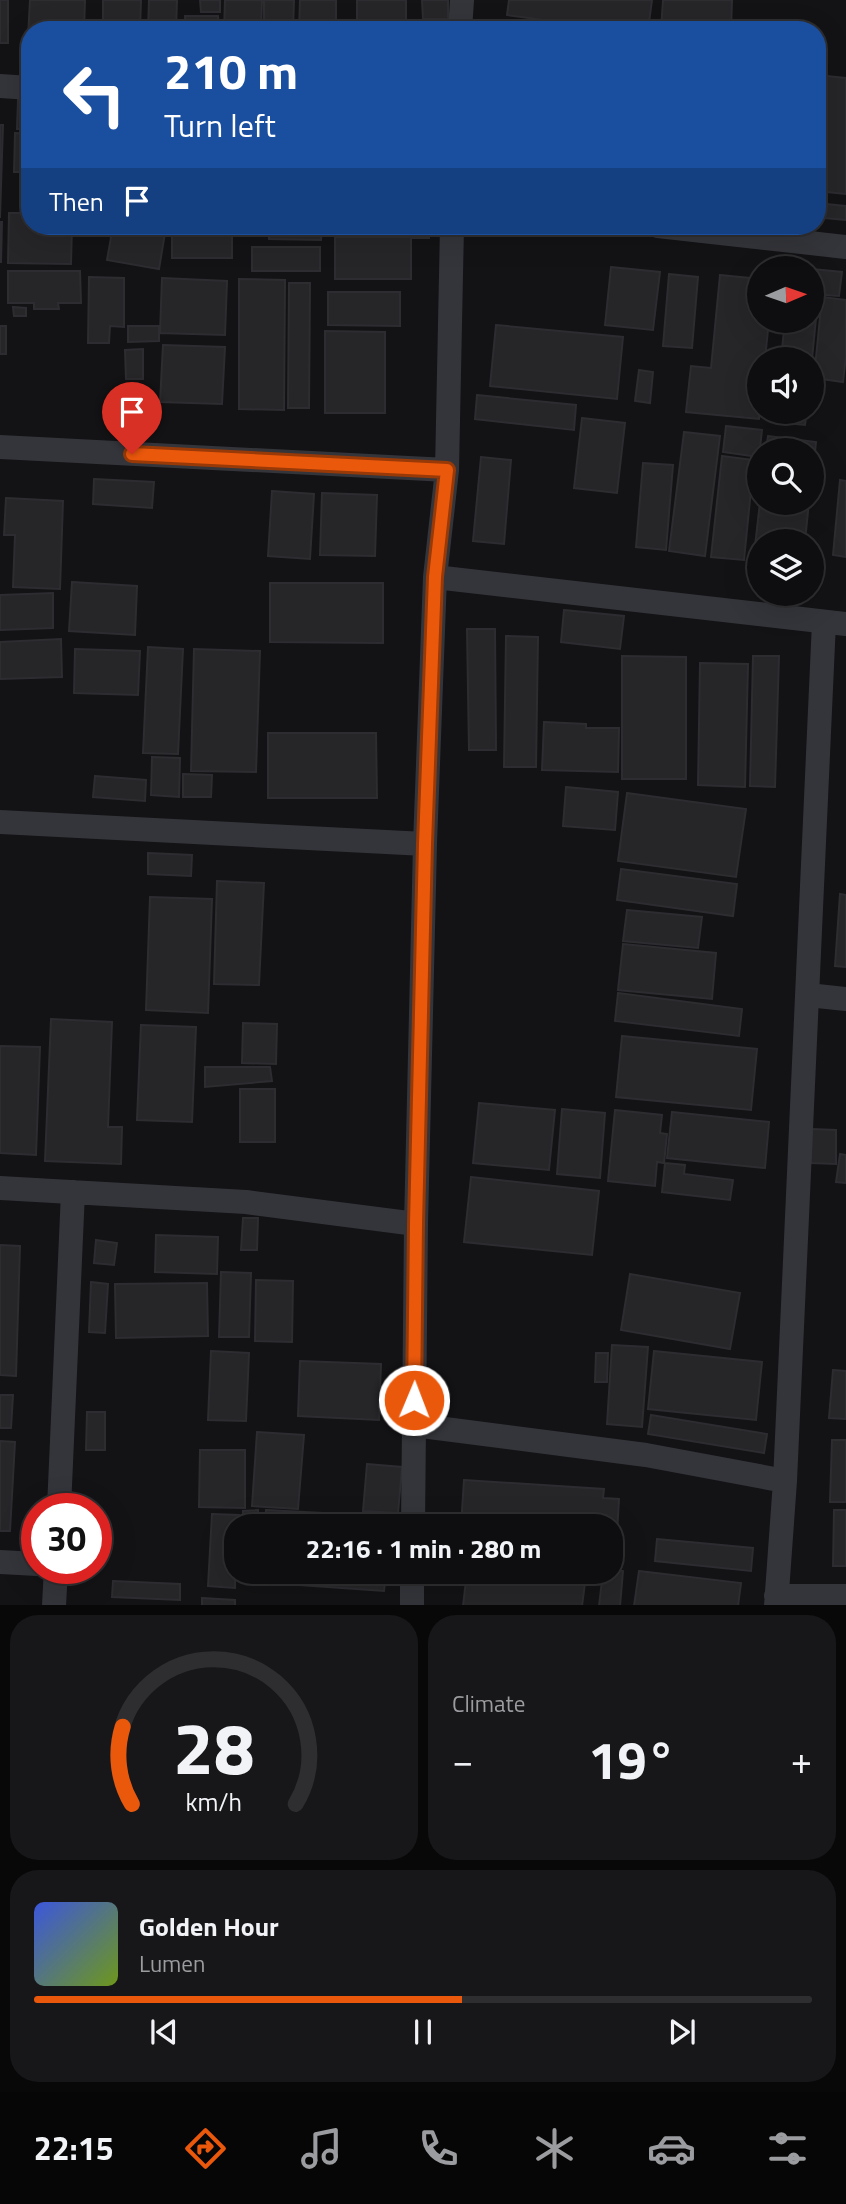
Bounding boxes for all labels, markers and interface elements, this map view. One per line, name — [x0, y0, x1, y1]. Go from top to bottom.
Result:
text: 210 m — [164, 33, 298, 108]
icon: left — [49, 49, 140, 140]
text: Turn left — [164, 101, 276, 149]
text: Then — [49, 182, 104, 221]
icon: arrive — [118, 182, 156, 220]
north arrow — [747, 256, 824, 332]
map controls — [747, 256, 824, 606]
button: sound — [747, 347, 824, 424]
pin — [102, 382, 162, 454]
icon: arrive — [113, 393, 151, 431]
button: search — [747, 438, 824, 515]
button: layers — [747, 529, 824, 606]
position arrow — [377, 1363, 451, 1437]
speed limit sign: 30 — [21, 1493, 112, 1584]
text: 22:16 · 1 min · 280 m — [306, 1529, 541, 1568]
text: Climate — [452, 1686, 525, 1721]
text: 28 — [173, 1692, 255, 1802]
text: 19° — [588, 1720, 676, 1799]
text: − — [452, 1731, 473, 1789]
text: + — [791, 1731, 812, 1789]
text: km/h — [186, 1782, 242, 1820]
text: Golden Hour — [139, 1907, 279, 1946]
text: Lumen — [139, 1946, 205, 1981]
icon: previous — [145, 2013, 183, 2051]
icon: pause — [404, 2013, 442, 2051]
icon: next — [663, 2013, 701, 2051]
text: 22:15 — [34, 2124, 114, 2172]
icon: directions — [181, 2124, 230, 2173]
icon: music — [297, 2124, 346, 2173]
icon: phone — [414, 2124, 463, 2173]
icon: climate — [530, 2124, 579, 2173]
icon: car — [647, 2124, 696, 2173]
icon: filters — [763, 2124, 812, 2173]

